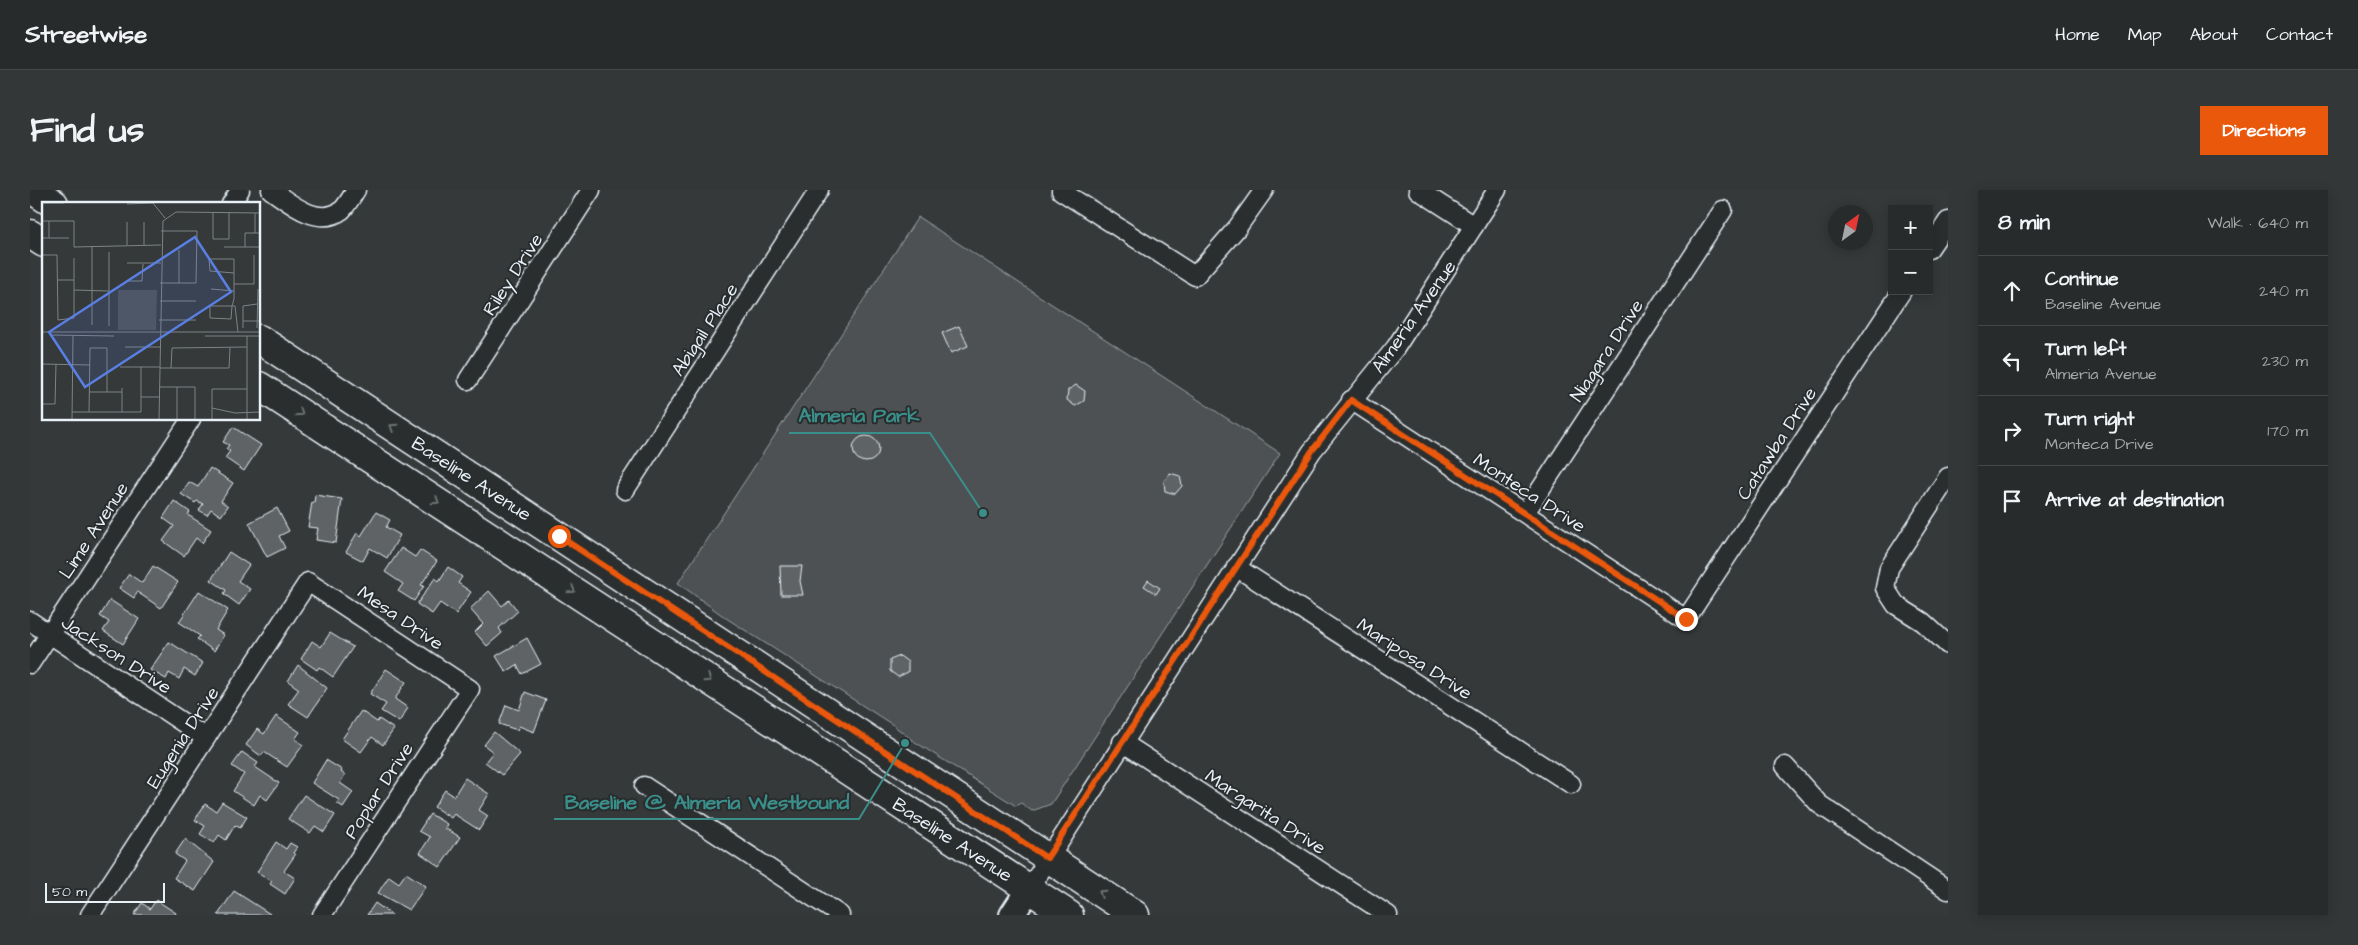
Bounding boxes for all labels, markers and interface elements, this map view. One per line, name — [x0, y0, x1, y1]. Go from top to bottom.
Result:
text: Streetwise — [25, 18, 147, 52]
text: Home — [2055, 22, 2100, 47]
text: Map — [2128, 22, 2162, 47]
text: About — [2190, 22, 2238, 47]
text: Contact — [2266, 22, 2333, 47]
text: Find us — [30, 106, 144, 155]
button: Directions — [2200, 106, 2328, 155]
inset map — [42, 202, 260, 420]
north arrow — [1828, 205, 1873, 250]
map controls — [1888, 205, 1933, 295]
button: + — [1888, 205, 1933, 250]
text: 8 min — [1998, 208, 2050, 237]
text: Walk · 640 m — [2208, 212, 2308, 234]
street label: Riley Drive — [476, 228, 551, 322]
button: − — [1888, 250, 1933, 295]
street label: Almeria Avenue — [1365, 255, 1463, 379]
text: Continue — [2045, 266, 2119, 293]
icon: ahead — [1998, 277, 2026, 305]
street label: Abigail Place — [665, 278, 746, 382]
text: 240 m — [2259, 280, 2308, 302]
text: Baseline Avenue — [2045, 293, 2161, 315]
street label: Niagara Drive — [1564, 294, 1651, 408]
text: Turn left — [2045, 336, 2126, 363]
icon: left — [1998, 347, 2026, 375]
text: 230 m — [2262, 350, 2308, 372]
text: Almeria Avenue — [2045, 363, 2157, 385]
street label: Catawba Drive — [1731, 382, 1824, 506]
callout: Almeria Park — [789, 398, 930, 433]
text: Almeria Park — [799, 402, 920, 430]
one-way arrow — [294, 406, 303, 416]
text: Turn right — [2045, 406, 2134, 433]
icon: right — [1998, 417, 2026, 445]
text: 170 m — [2267, 420, 2308, 442]
one-way arrow — [389, 424, 399, 433]
street label: Baseline Avenue — [406, 430, 536, 528]
text: Monteca Drive — [2045, 433, 2154, 455]
street label: Monteca Drive — [1468, 447, 1591, 540]
street label: Lime Avenue — [53, 477, 136, 584]
icon: arrive — [1998, 487, 2026, 515]
text: Arrive at destination — [2045, 487, 2224, 514]
one-way arrow — [430, 495, 439, 505]
route start — [548, 525, 571, 548]
street label: Mesa Drive — [352, 579, 449, 657]
one-way arrow — [566, 584, 575, 593]
route end — [1675, 608, 1698, 631]
street label: Jackson Drive — [56, 609, 177, 701]
street label: Mariposa Drive — [1351, 612, 1477, 707]
one-way arrow — [702, 673, 711, 682]
street label: Eugenia Drive — [140, 682, 227, 795]
street label: Poplar Drive — [338, 737, 421, 844]
street label: Margarita Drive — [1199, 763, 1331, 862]
callout: Baseline @ Almeria Westbound — [554, 784, 859, 819]
text: Baseline @ Almeria Westbound — [565, 789, 850, 817]
street label: Baseline Avenue — [887, 791, 1017, 889]
scale bar — [45, 880, 165, 903]
text: 50 m — [52, 882, 87, 902]
one-way arrow — [1098, 890, 1107, 900]

